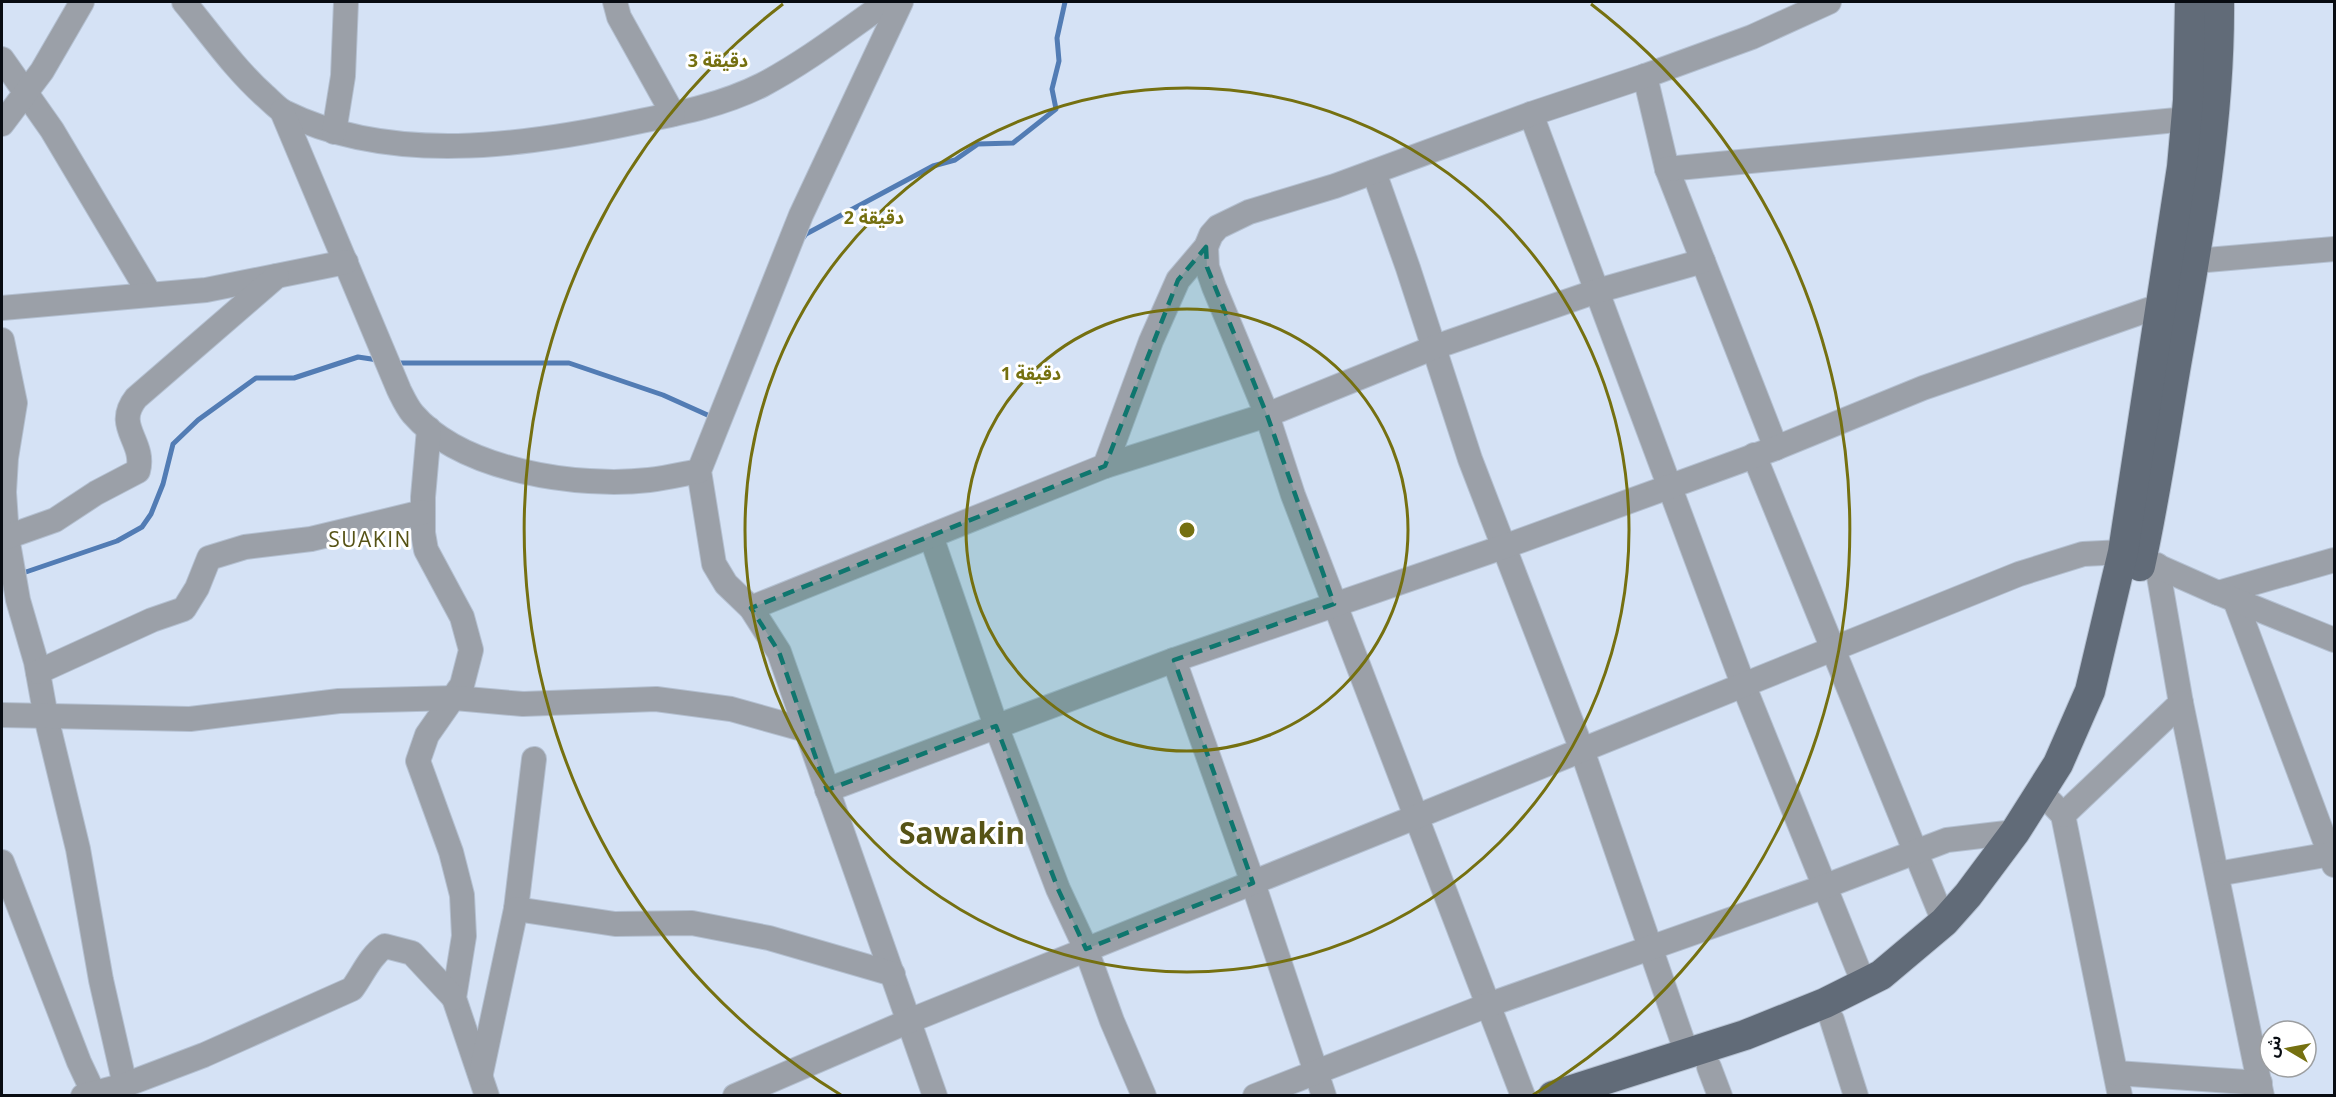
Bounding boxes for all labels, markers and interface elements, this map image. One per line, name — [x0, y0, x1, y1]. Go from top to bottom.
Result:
text: 3 دقيقة — [688, 48, 748, 72]
text: 2 دقيقة — [844, 205, 904, 229]
text: 1 دقيقة — [1001, 361, 1061, 385]
centre of rings — [1177, 520, 1197, 540]
district label: SUAKIN — [328, 525, 412, 553]
district label: Sawakin — [899, 812, 1025, 853]
north arrow — [2258, 1019, 2318, 1079]
text: ش — [2260, 1034, 2286, 1059]

